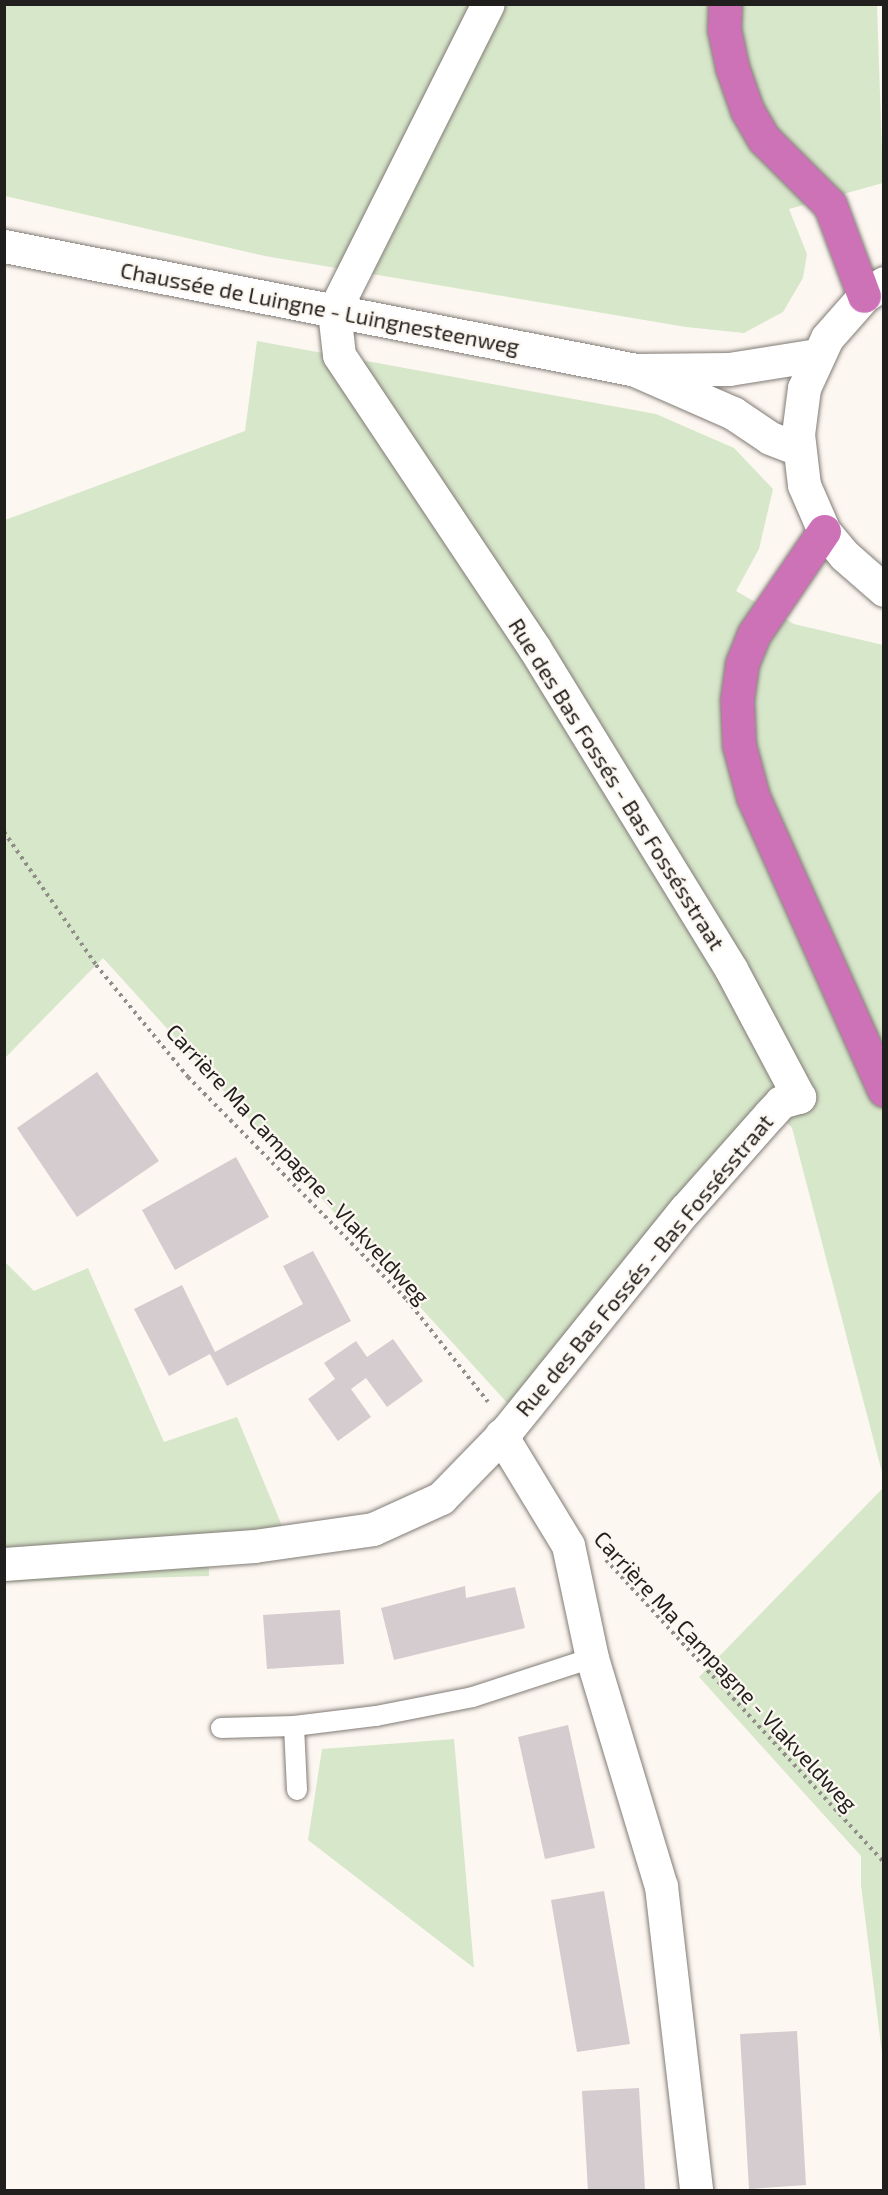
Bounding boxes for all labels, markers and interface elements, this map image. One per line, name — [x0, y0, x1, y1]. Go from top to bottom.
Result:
street label: Chaussée de Luingne - Luingnesteenweg — [118, 256, 522, 360]
street label: Rue des Bas Fossés - Bas Fossésstraat — [503, 613, 731, 955]
street label: Carrière Ma Campagne - Vlakveldweg — [161, 1018, 435, 1310]
street label: Rue des Bas Fossés - Bas Fossésstraat — [510, 1109, 778, 1421]
street label: Carrière Ma Campagne - Vlakveldweg — [589, 1525, 863, 1817]

